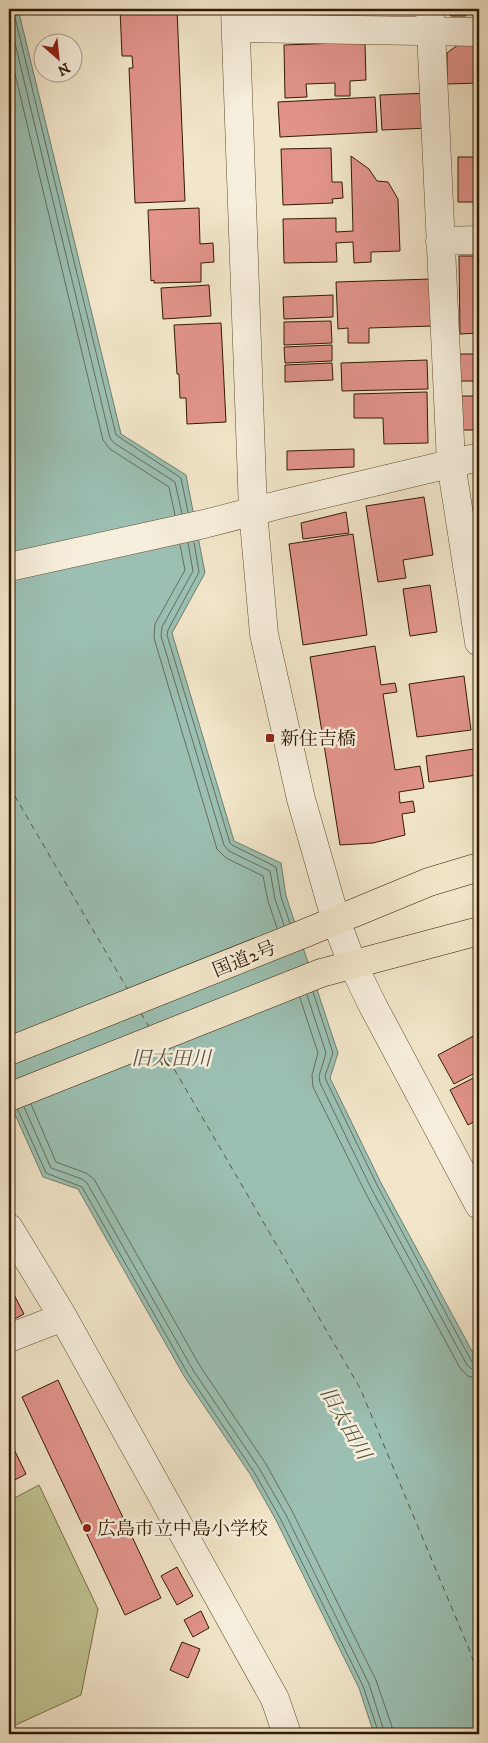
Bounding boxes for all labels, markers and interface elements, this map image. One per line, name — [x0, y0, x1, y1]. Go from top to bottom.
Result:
north arrow — [32, 32, 82, 82]
text: N — [54, 58, 73, 80]
place label: 新住吉橋 — [280, 728, 356, 751]
marker: 新住吉橋 — [264, 732, 276, 744]
street label: 国道2号 — [209, 936, 280, 982]
water label: 旧太田川 — [131, 1047, 213, 1072]
water label: 旧太田川 — [314, 1383, 377, 1466]
place label: 広島市立中島小学校 — [97, 1518, 268, 1541]
marker: 広島市立中島小学校 — [81, 1522, 93, 1534]

